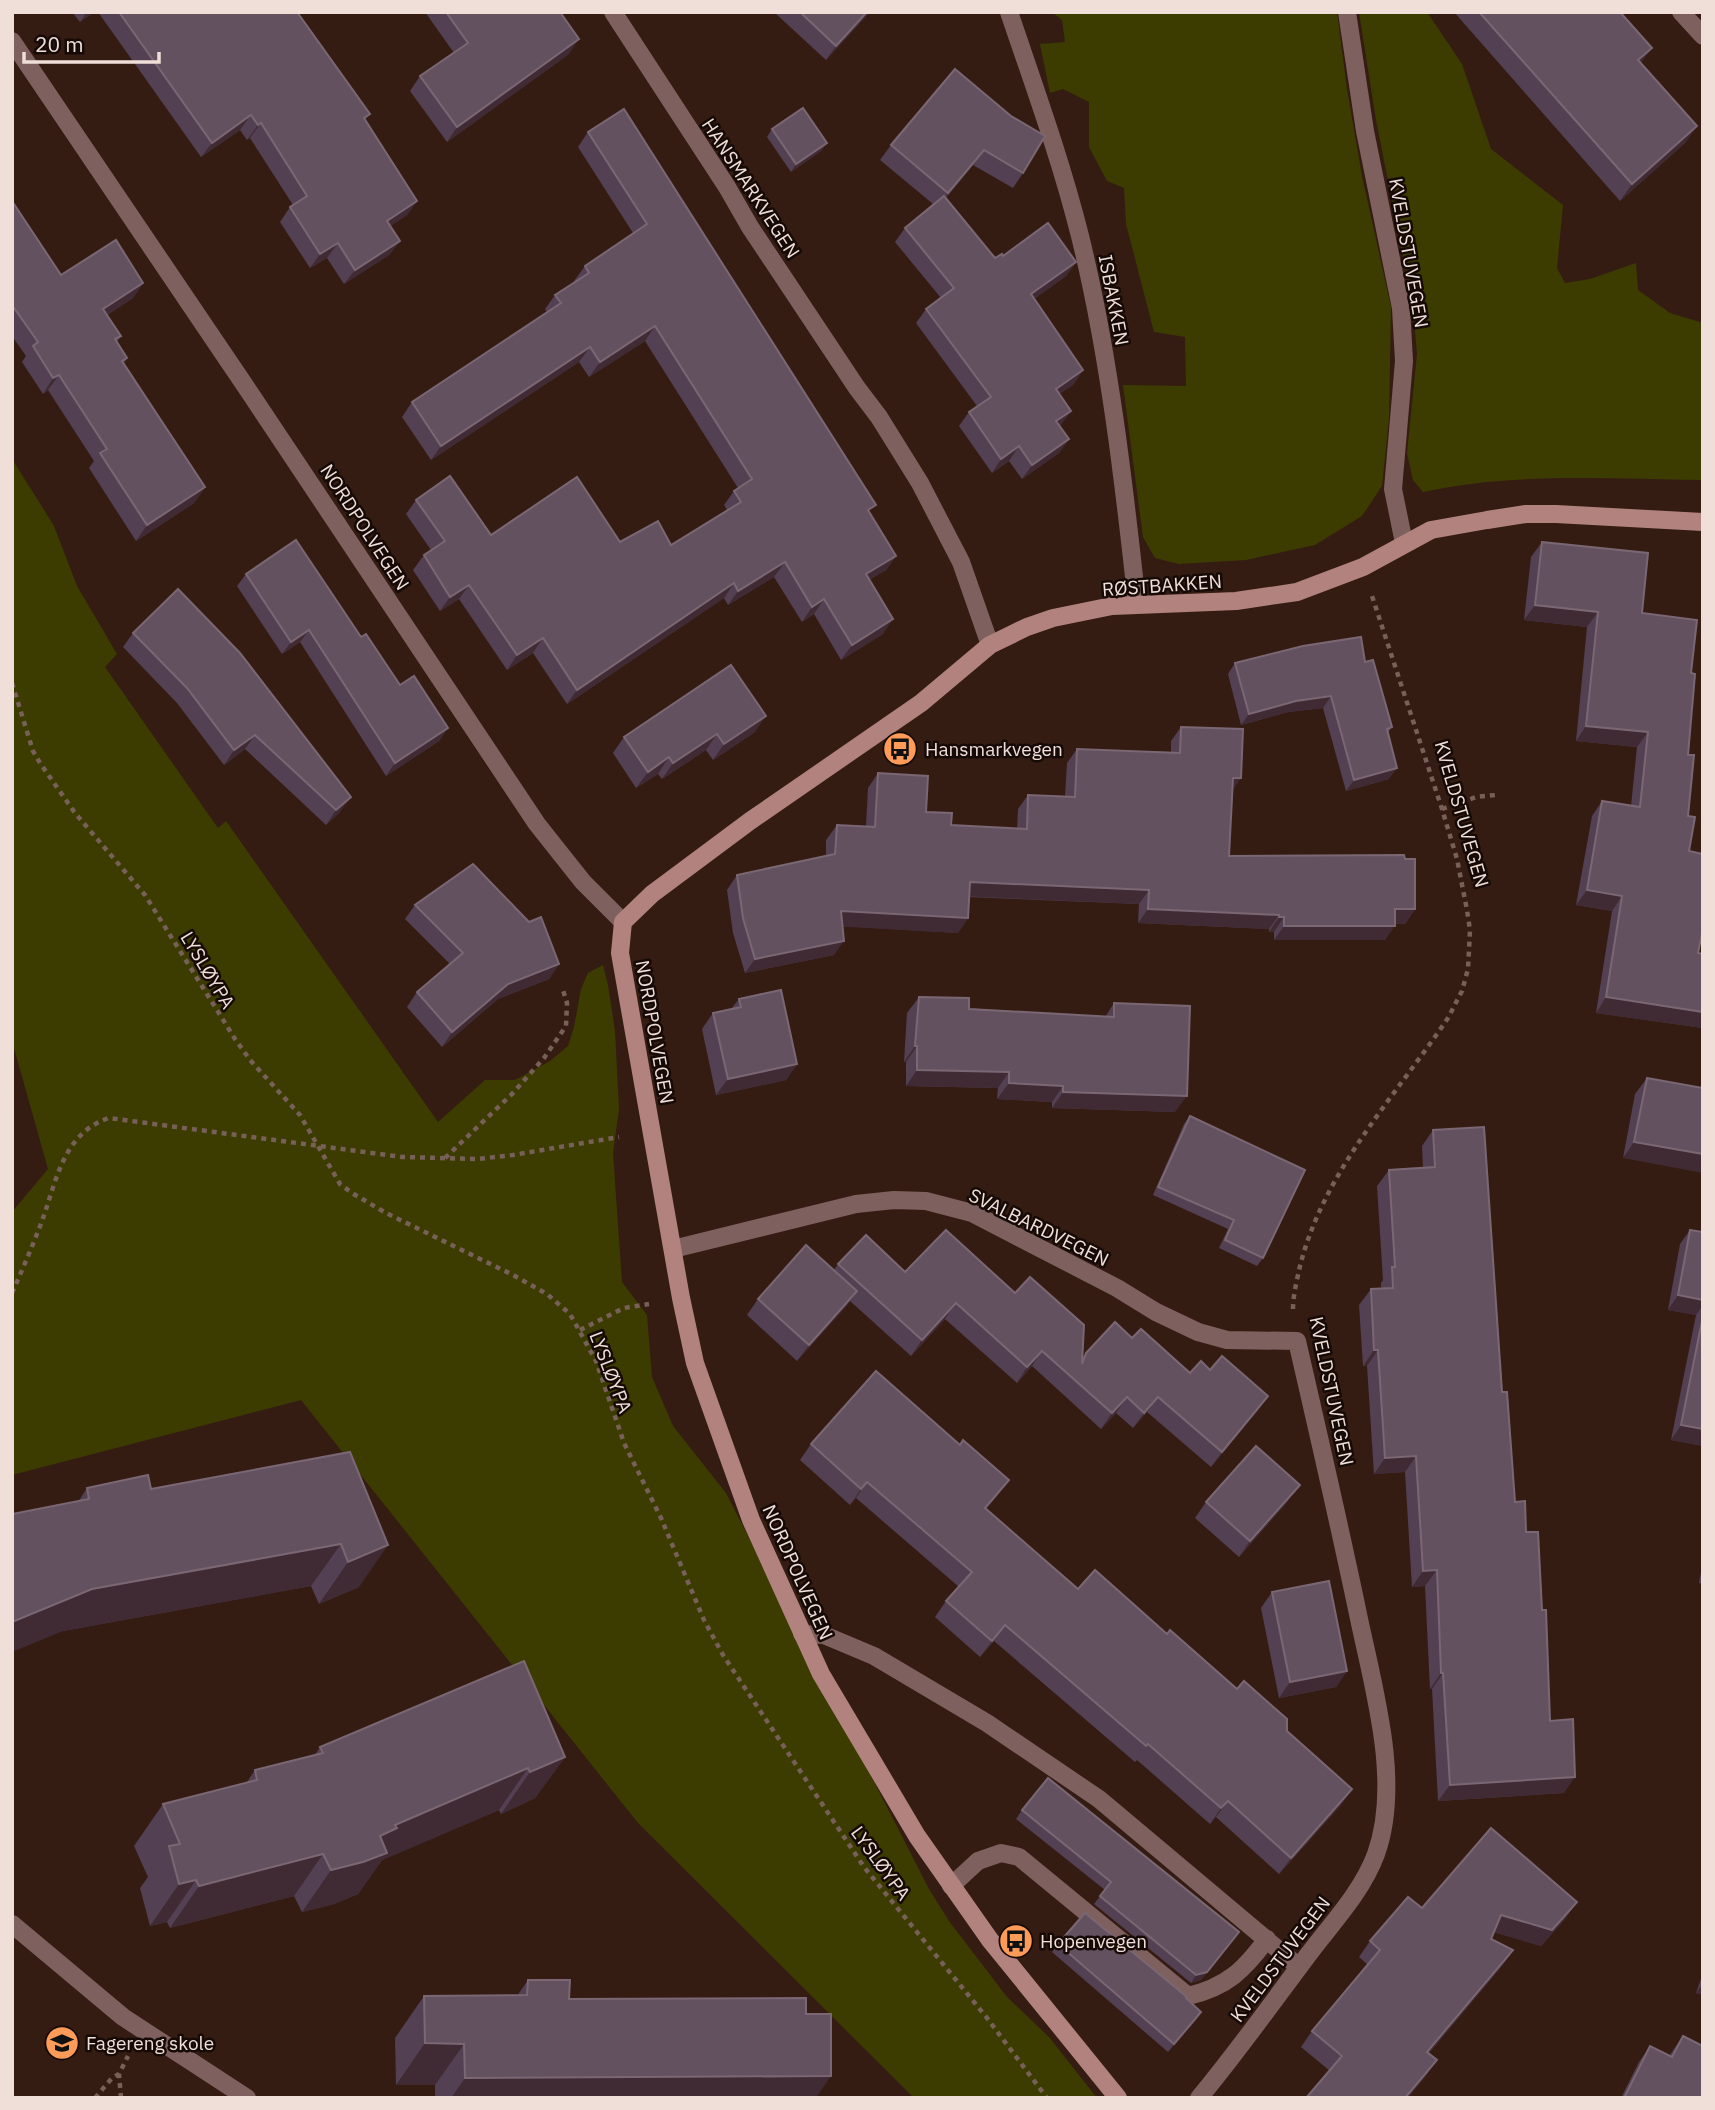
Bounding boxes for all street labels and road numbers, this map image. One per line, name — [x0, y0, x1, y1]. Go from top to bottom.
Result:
street label: HANSMARKVEGEN — [697, 114, 805, 262]
street label: KVELDSTUVEGEN — [1384, 176, 1434, 330]
street label: ISBAKKEN — [1093, 253, 1135, 347]
street label: NORDPOLVEGEN — [315, 459, 415, 595]
street label: RØSTBAKKEN — [1101, 569, 1223, 601]
street label: KVELDSTUVEGEN — [1430, 738, 1494, 890]
street label: LYSLØYPA — [176, 927, 240, 1013]
street label: NORDPOLVEGEN — [631, 958, 679, 1106]
street label: SVALBARDVEGEN — [965, 1183, 1113, 1271]
street label: KVELDSTUVEGEN — [1305, 1314, 1359, 1468]
street label: LYSLØYPA — [584, 1328, 638, 1416]
street label: NORDPOLVEGEN — [757, 1501, 839, 1643]
street label: LYSLØYPA — [846, 1821, 916, 1905]
street label: KVELDSTUVEGEN — [1225, 1891, 1335, 2027]

